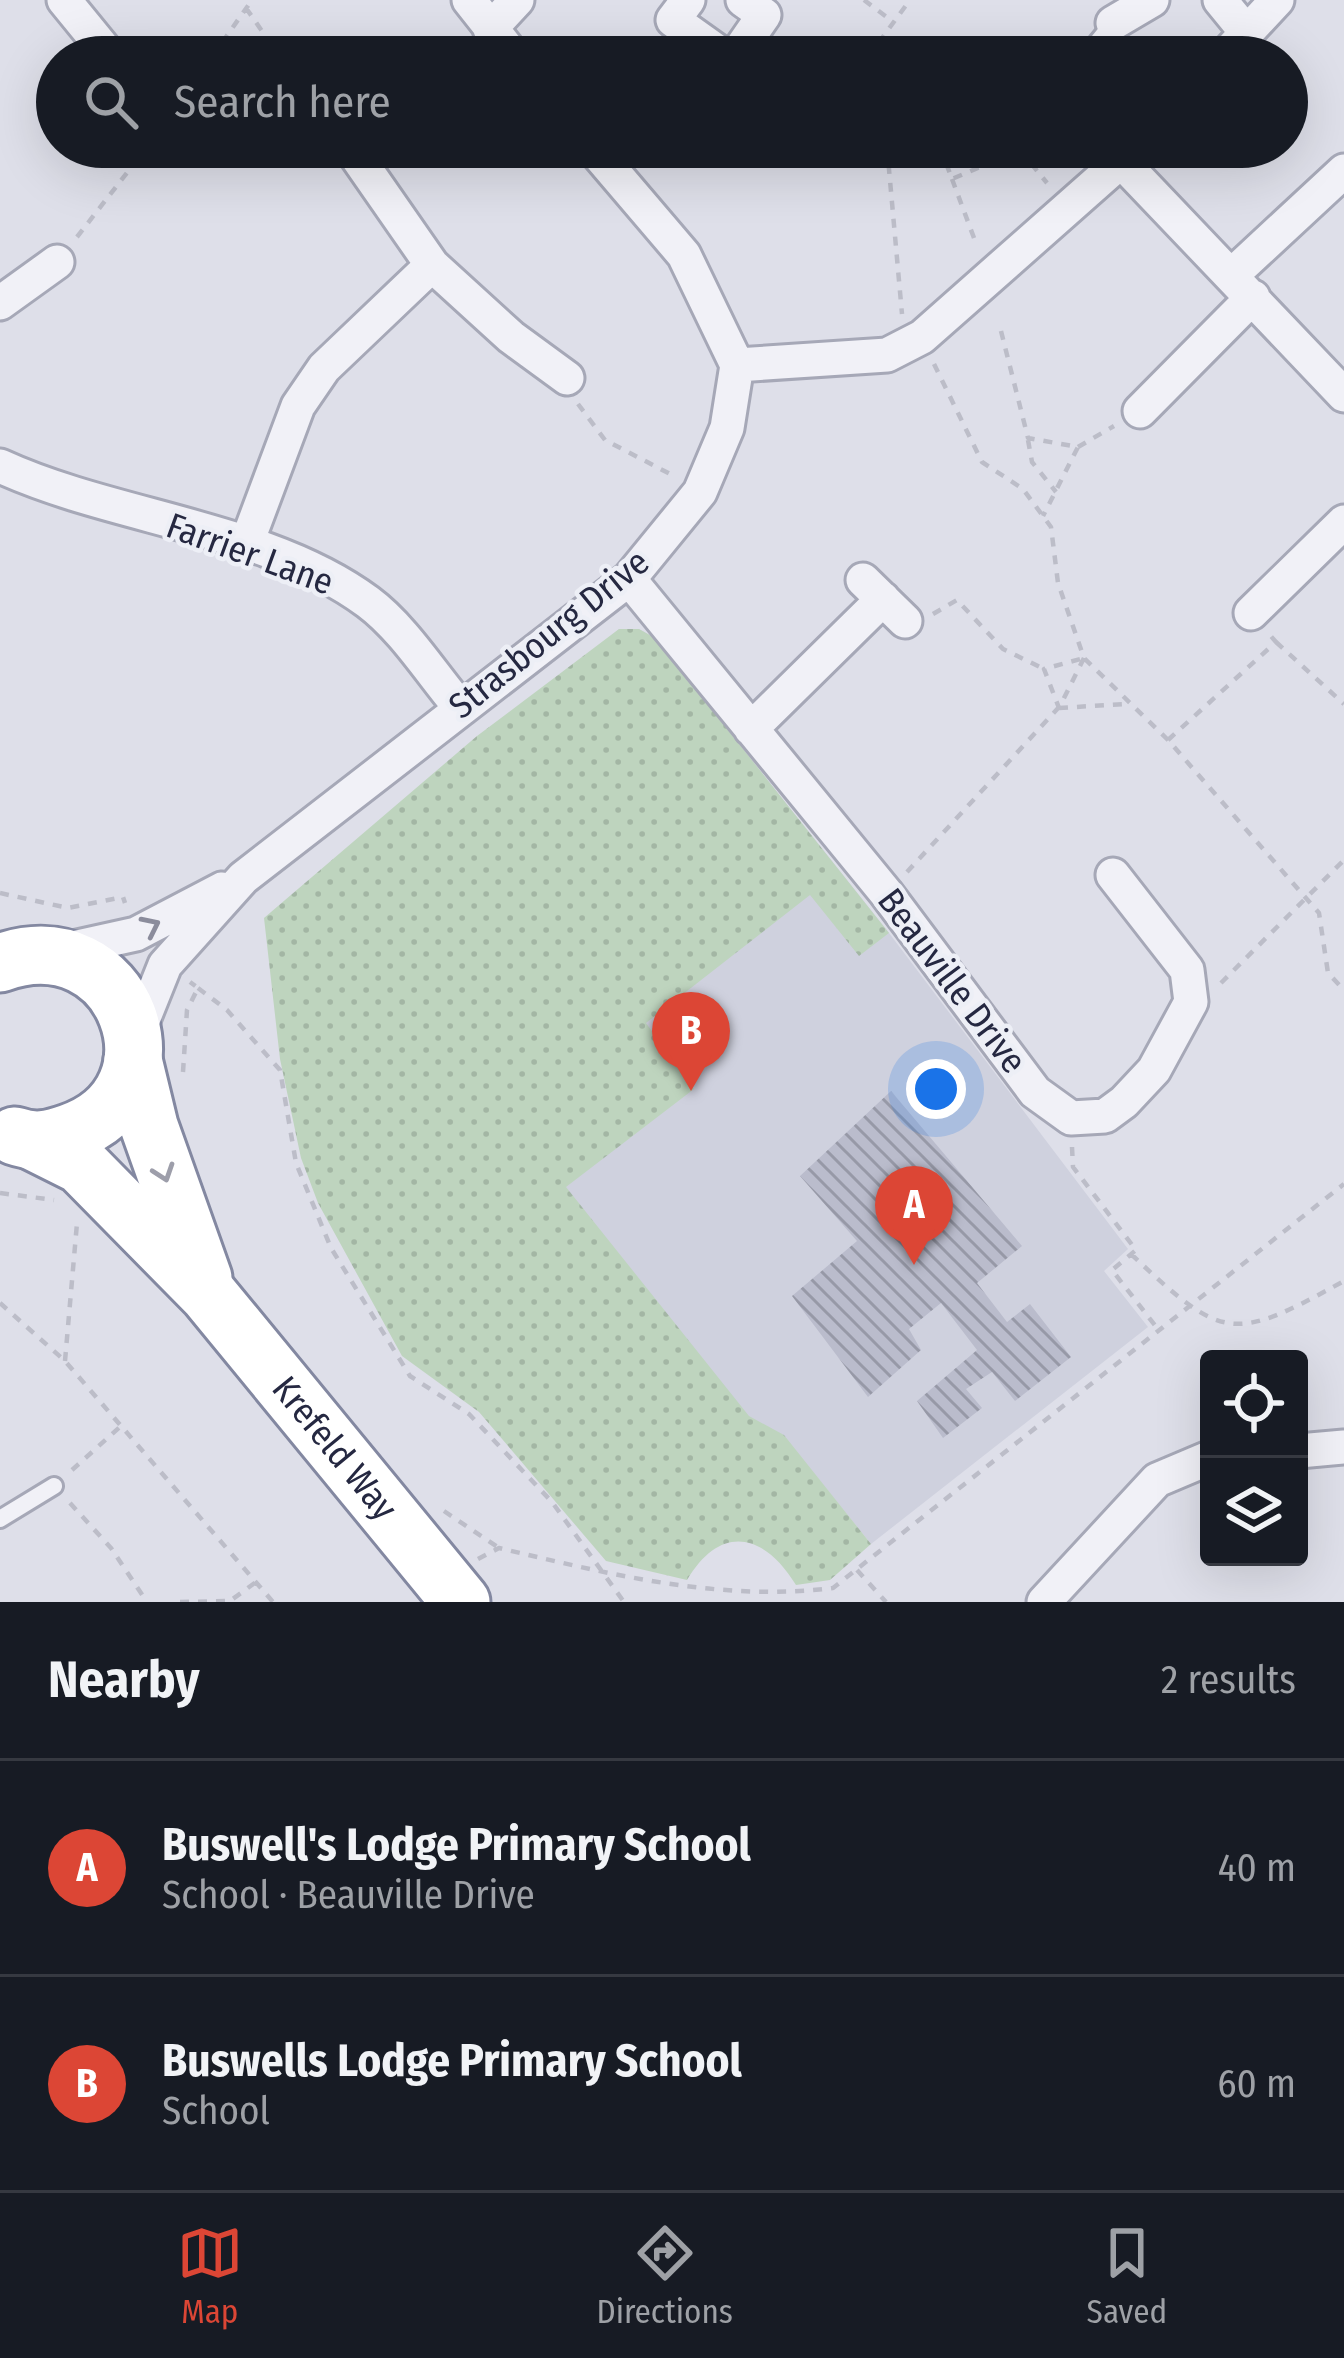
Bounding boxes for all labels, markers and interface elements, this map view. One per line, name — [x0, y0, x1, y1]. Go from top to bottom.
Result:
search box — [36, 36, 1308, 168]
icon: search — [78, 69, 144, 135]
text: Search here — [174, 75, 391, 129]
street label: Farrier Lane — [161, 504, 339, 604]
street label: Strasbourg Drive — [440, 540, 658, 728]
street label: Beauville Drive — [868, 880, 1036, 1082]
one-way arrow — [139, 917, 160, 940]
pin: B — [652, 992, 730, 1091]
your location — [906, 1059, 966, 1119]
one-way arrow — [150, 1161, 175, 1182]
pin: A — [875, 1166, 953, 1265]
map controls — [1200, 1350, 1308, 1566]
button: locate — [1200, 1350, 1308, 1458]
street label: Krefeld Way — [263, 1367, 407, 1529]
button: layers — [1200, 1458, 1308, 1566]
text: Nearby — [48, 1649, 200, 1711]
text: 2 results — [1161, 1657, 1296, 1703]
text: Buswell's Lodge Primary School — [162, 1818, 751, 1872]
text: A — [76, 1845, 98, 1891]
text: 40 m — [1218, 1845, 1296, 1891]
text: School · Beauville Drive — [162, 1872, 535, 1918]
text: Buswells Lodge Primary School — [162, 2034, 742, 2088]
text: B — [76, 2061, 98, 2107]
text: 60 m — [1217, 2061, 1296, 2107]
text: School — [162, 2088, 270, 2134]
tab: Map — [177, 2220, 243, 2332]
tab: Directions — [596, 2220, 733, 2332]
tab: Saved — [1087, 2220, 1167, 2332]

